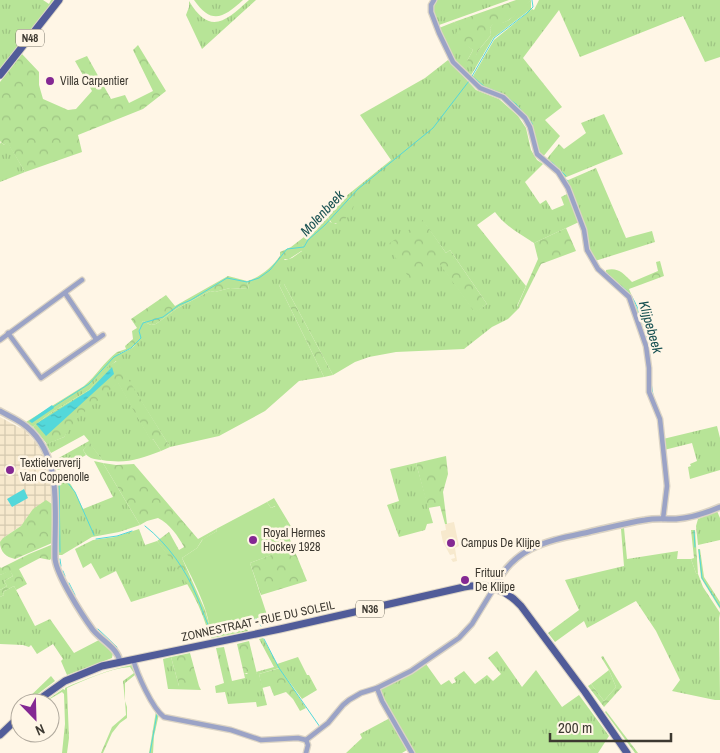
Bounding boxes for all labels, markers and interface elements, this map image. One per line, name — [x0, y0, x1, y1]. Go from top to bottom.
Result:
road number: N48 — [16, 29, 44, 46]
place label: Villa Carpentier — [60, 73, 129, 89]
marker: Villa Carpentier — [44, 75, 56, 87]
water label: Molenbeek — [296, 185, 349, 240]
water label: Klijpebeek — [635, 299, 667, 356]
place label: Textielververij Van Coppenolle — [20, 455, 89, 485]
marker: Textielververij Van Coppenolle — [4, 464, 16, 476]
place label: Royal Hermes Hockey 1928 — [263, 525, 325, 555]
marker: Royal Hermes Hockey 1928 — [247, 534, 259, 546]
place label: Campus De Klijpe — [461, 535, 540, 551]
marker: Campus De Klijpe — [445, 537, 457, 549]
place label: Frituur De Klijpe — [475, 565, 515, 595]
marker: Frituur De Klijpe — [459, 574, 471, 586]
street label: ZONNESTRAAT - RUE DU SOLEIL — [180, 597, 336, 645]
road number: N36 — [356, 600, 384, 618]
north arrow — [10, 693, 60, 743]
scale bar — [550, 710, 671, 742]
text: 200 m — [558, 717, 592, 738]
text: N — [33, 720, 47, 740]

